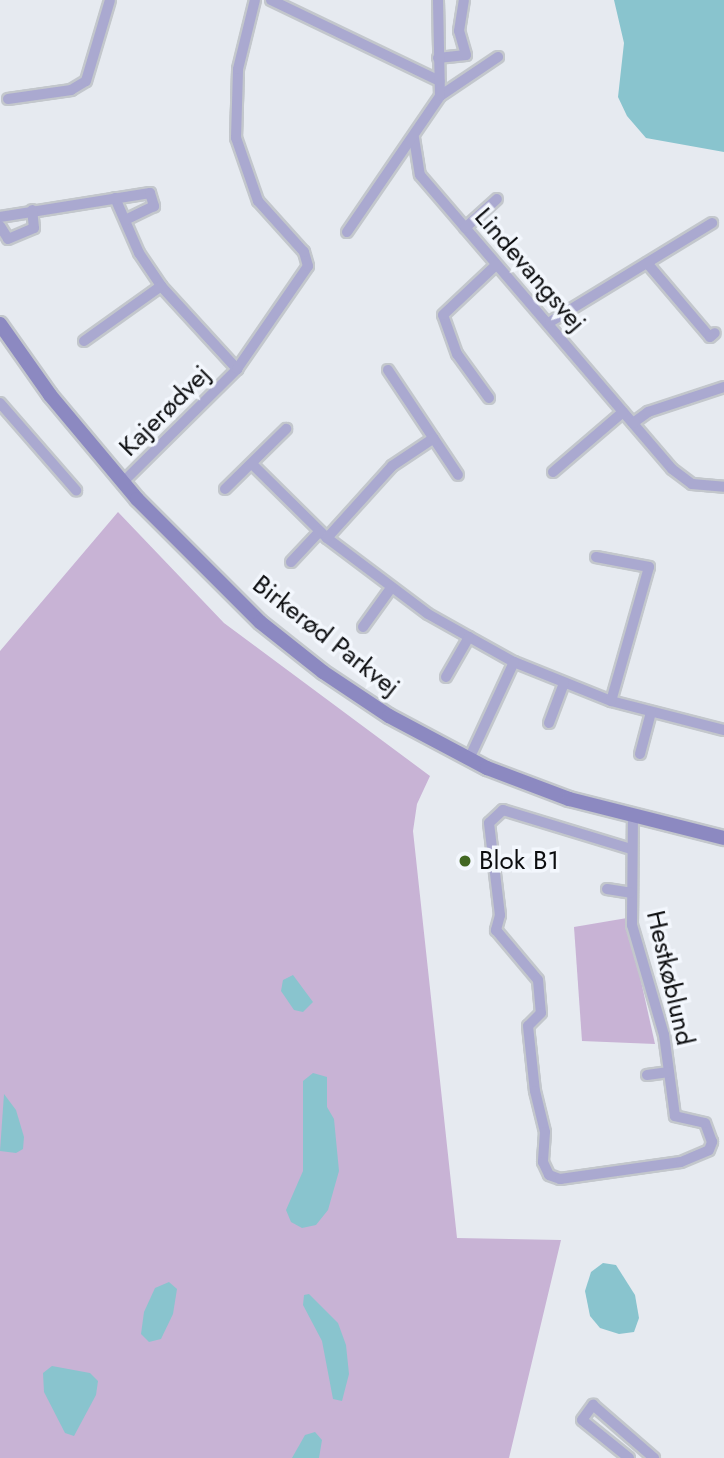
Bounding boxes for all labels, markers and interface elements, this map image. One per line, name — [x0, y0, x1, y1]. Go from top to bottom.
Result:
street label: Lindevangsvej — [468, 202, 592, 338]
street label: Kajerødvej — [113, 359, 217, 463]
street label: Birkerød Parkvej — [246, 569, 406, 703]
place label: Blok B1 — [479, 845, 559, 877]
marker: Blok B1 — [457, 853, 473, 869]
street label: Hestkøblund — [639, 908, 701, 1048]

